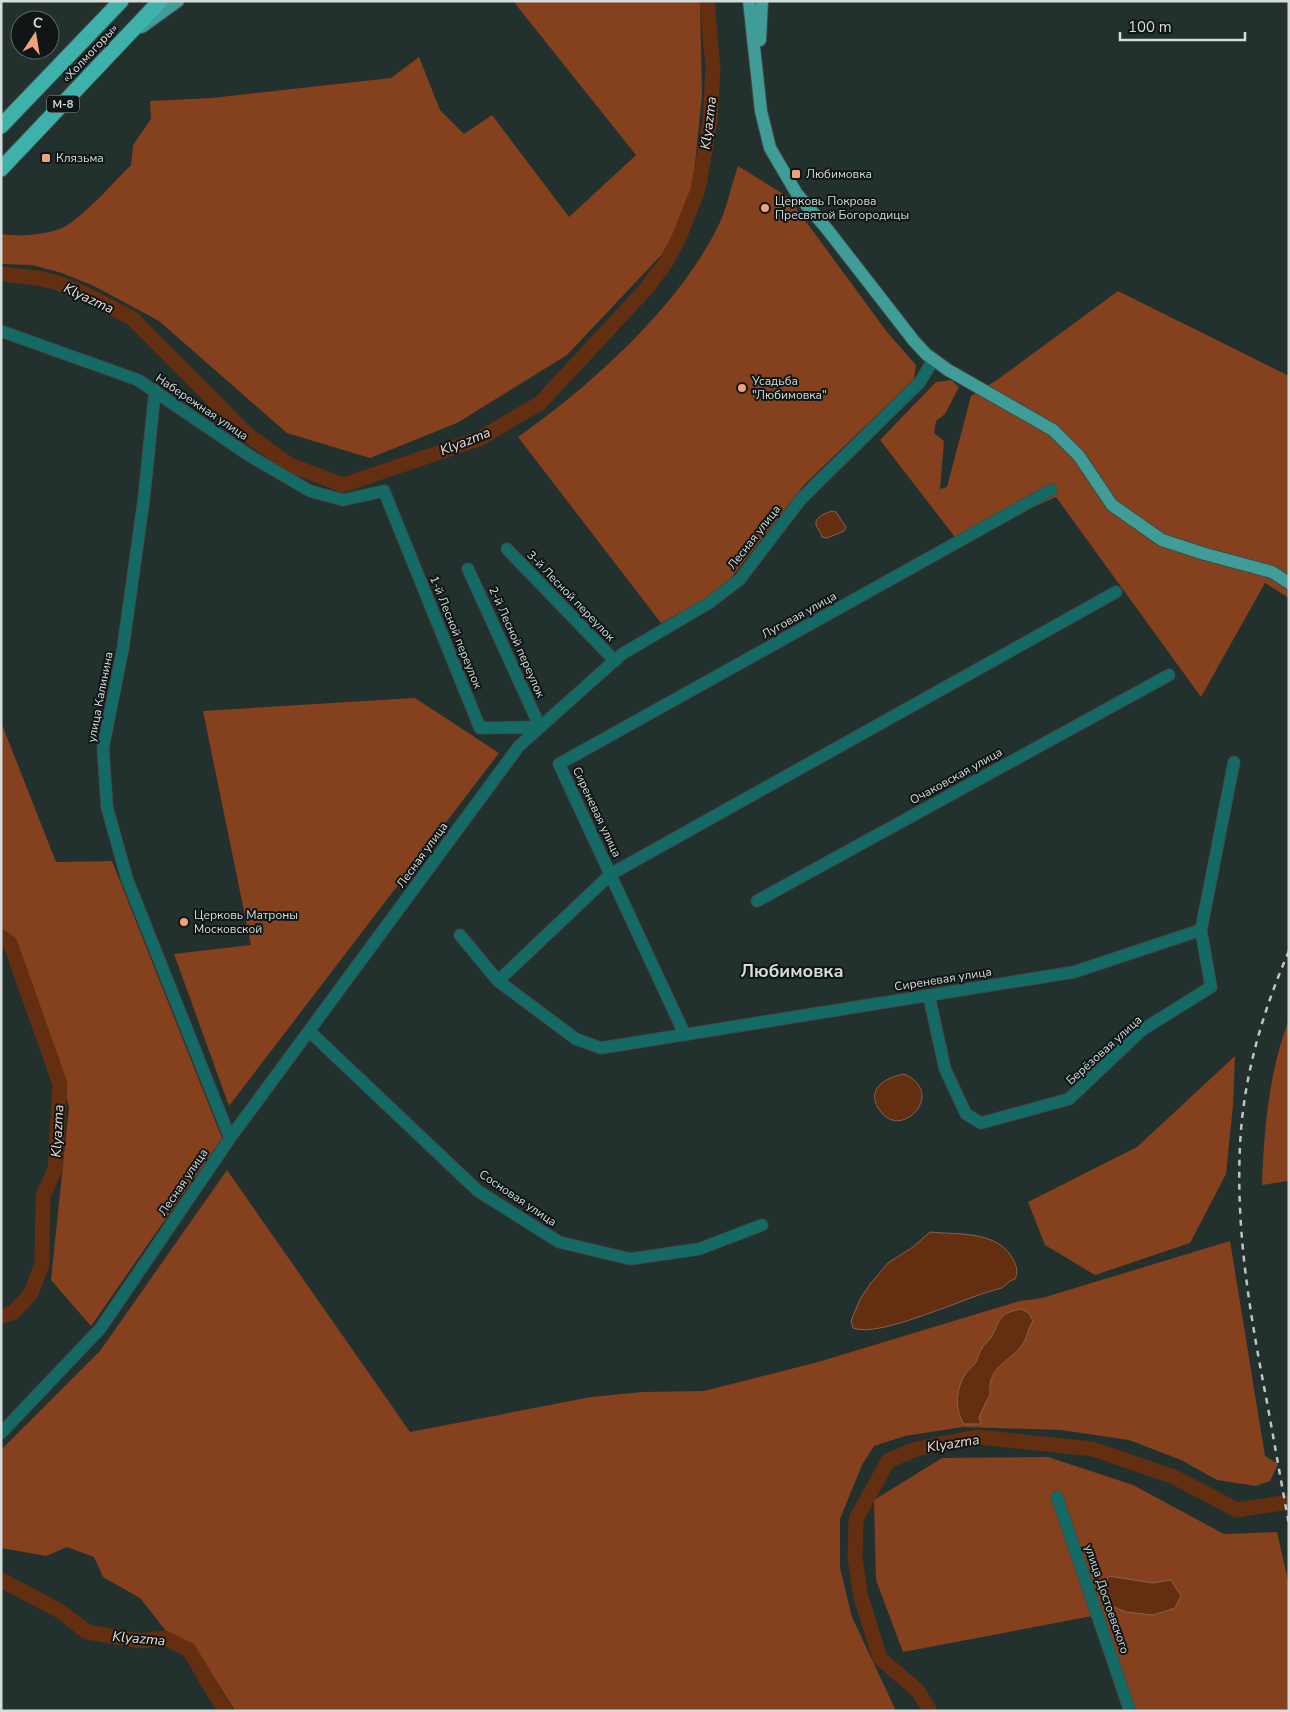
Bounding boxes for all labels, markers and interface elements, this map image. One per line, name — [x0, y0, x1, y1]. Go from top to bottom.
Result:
north arrow — [10, 10, 60, 60]
scale bar — [1120, 10, 1245, 42]
text: С — [31, 12, 45, 33]
text: 100 m — [1128, 17, 1172, 37]
street label: «Холмогоры» — [59, 20, 121, 86]
road number: М-8 — [47, 96, 79, 112]
water label: Klyazma — [696, 96, 721, 151]
place label: Клязьма — [56, 150, 104, 166]
marker: Клязьма — [40, 152, 52, 164]
place label: Любимовка — [806, 166, 872, 182]
marker: Любимовка — [790, 168, 802, 180]
place label: Церковь Покрова Пресвятой Богородицы — [775, 193, 909, 223]
marker: Церковь Покрова Пресвятой Богородицы — [759, 202, 771, 214]
water label: Klyazma — [61, 279, 117, 318]
street label: Набережная улица — [153, 370, 251, 444]
place label: Усадьба "Любимовка" — [751, 373, 827, 403]
marker: Усадьба "Любимовка" — [736, 382, 748, 394]
water label: Klyazma — [437, 423, 493, 460]
street label: Лесная улица — [724, 501, 784, 573]
street label: 3-й Лесной переулок — [523, 547, 619, 645]
street label: 1-й Лесной переулок — [426, 573, 486, 691]
street label: 2-й Лесной переулок — [485, 584, 549, 701]
street label: Луговая улица — [759, 588, 839, 642]
street label: улица Калинина — [83, 650, 117, 744]
street label: Очаковская улица — [907, 744, 1005, 808]
street label: Сиреневая улица — [569, 764, 625, 860]
street label: Лесная улица — [393, 819, 451, 891]
place label: Церковь Матроны Московской — [194, 907, 298, 937]
marker: Церковь Матроны Московской — [178, 916, 190, 928]
district label: Любимовка — [740, 959, 844, 983]
street label: Сиреневая улица — [893, 963, 993, 995]
street label: Берёзовая улица — [1063, 1012, 1145, 1088]
water label: Klyazma — [47, 1104, 68, 1158]
street label: Лесная улица — [155, 1145, 211, 1219]
street label: Сосновая улица — [476, 1166, 560, 1230]
water label: Klyazma — [925, 1430, 981, 1457]
street label: улица Достоевского — [1081, 1542, 1133, 1656]
water label: Klyazma — [112, 1627, 166, 1650]

